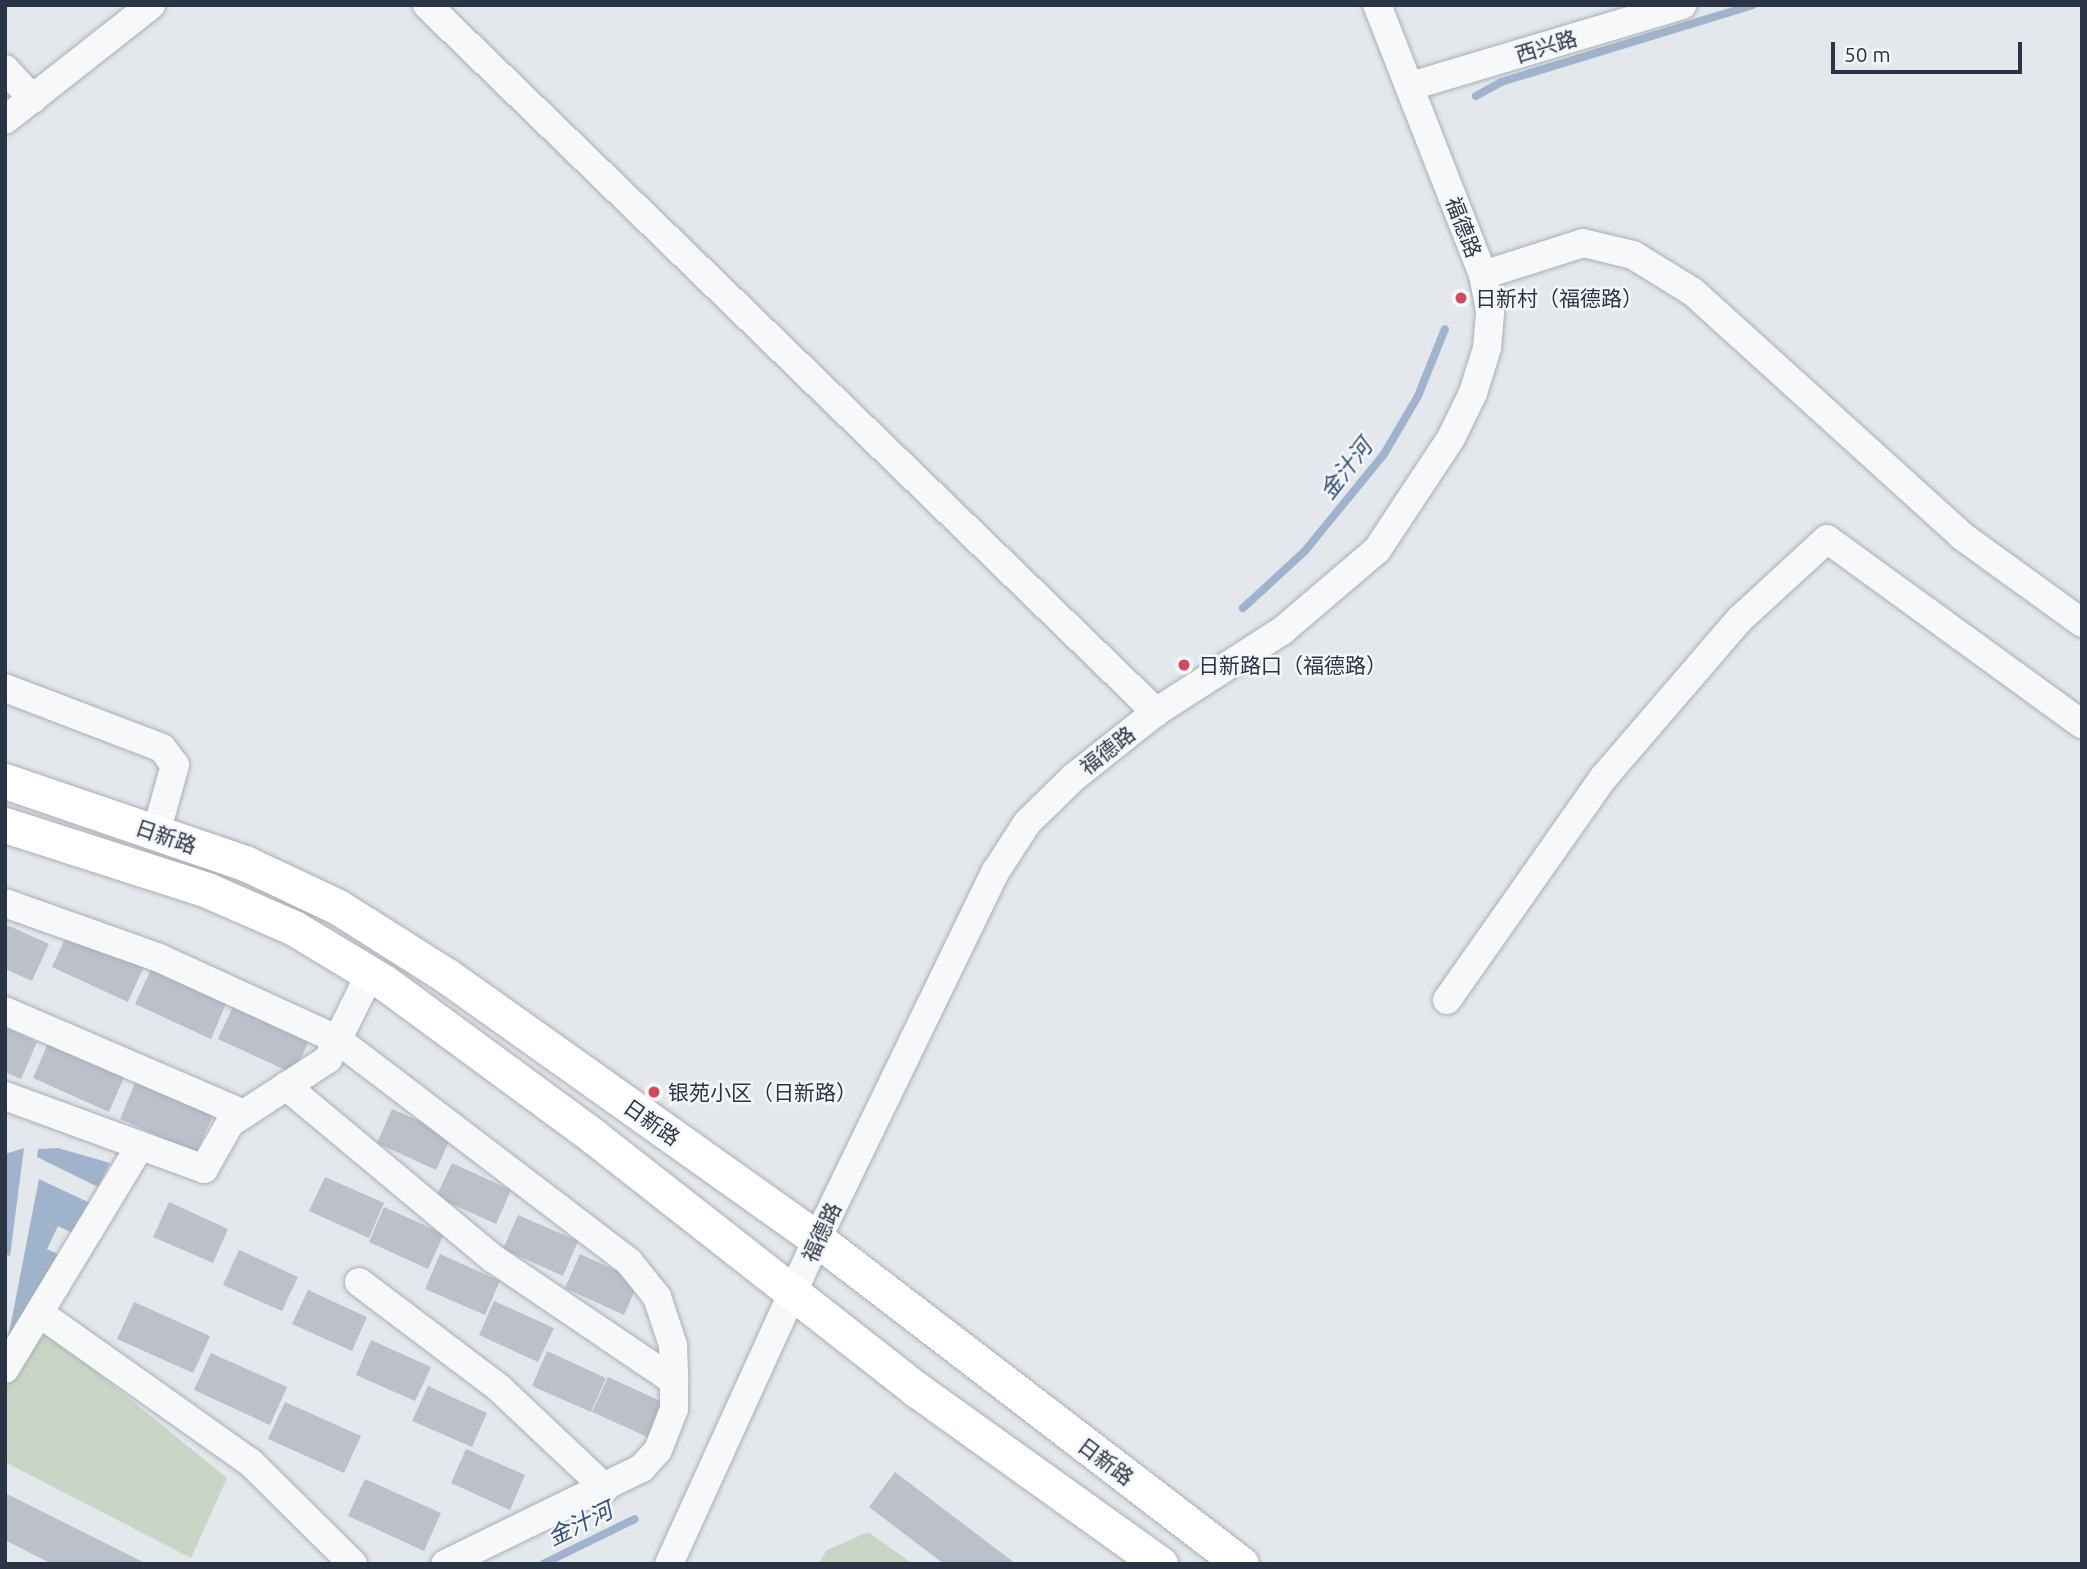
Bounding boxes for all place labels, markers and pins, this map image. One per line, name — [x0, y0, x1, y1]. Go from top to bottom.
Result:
place label: 日新村（福德路） — [1475, 285, 1643, 311]
marker: 日新村（福德路） — [1453, 290, 1469, 306]
place label: 日新路口（福德路） — [1198, 652, 1387, 678]
marker: 日新路口（福德路） — [1176, 657, 1192, 673]
place label: 银苑小区（日新路） — [668, 1079, 857, 1105]
marker: 银苑小区（日新路） — [646, 1084, 662, 1100]

